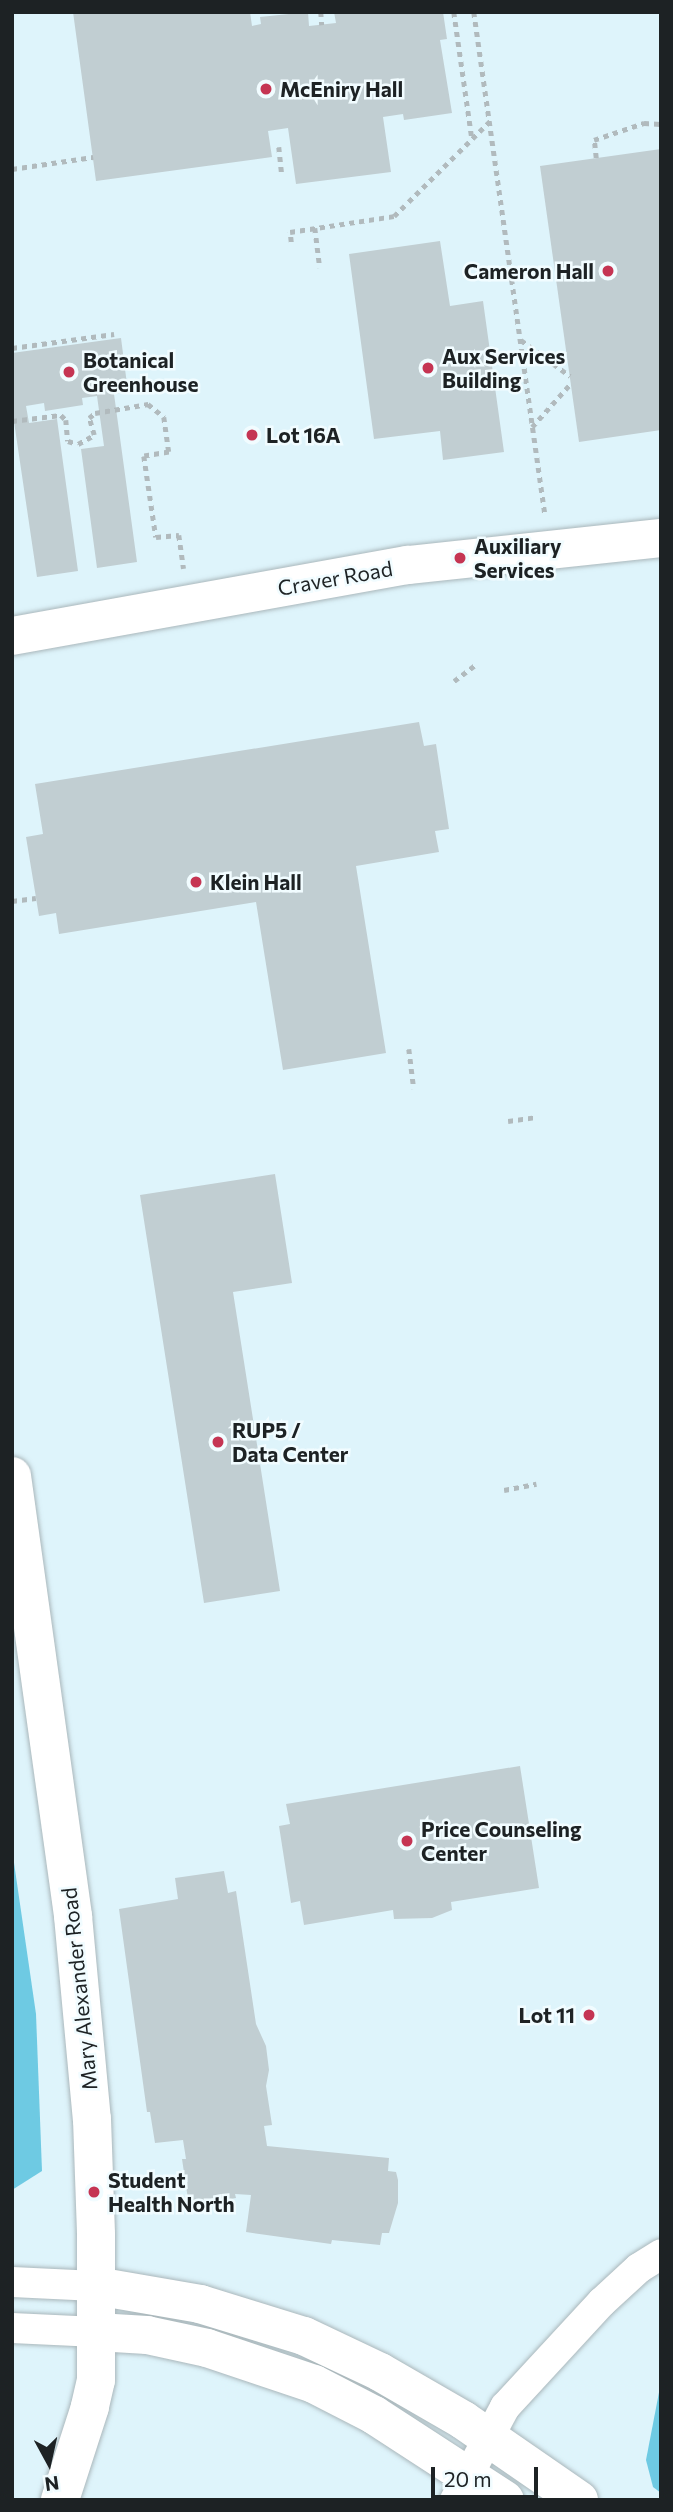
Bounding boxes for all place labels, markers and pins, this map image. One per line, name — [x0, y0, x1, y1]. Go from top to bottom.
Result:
place label: McEniry Hall — [280, 76, 403, 102]
marker: McEniry Hall — [258, 81, 274, 97]
place label: Cameron Hall — [464, 258, 594, 284]
marker: Cameron Hall — [600, 263, 616, 279]
place label: Aux Services Building — [442, 343, 565, 393]
place label: Botanical Greenhouse — [83, 347, 198, 397]
marker: Aux Services Building — [420, 360, 436, 376]
marker: Botanical Greenhouse — [61, 364, 77, 380]
place label: Lot 16A — [266, 422, 341, 448]
marker: Lot 16A — [244, 427, 260, 443]
place label: Auxiliary Services — [474, 533, 561, 583]
marker: Auxiliary Services — [452, 550, 468, 566]
place label: Klein Hall — [210, 869, 302, 895]
marker: Klein Hall — [188, 874, 204, 890]
place label: RUP5 / Data Center — [232, 1417, 348, 1467]
marker: RUP5 / Data Center — [210, 1434, 226, 1450]
place label: Price Counseling Center — [421, 1816, 582, 1866]
marker: Price Counseling Center — [399, 1833, 415, 1849]
place label: Lot 11 — [518, 2002, 575, 2028]
marker: Lot 11 — [581, 2007, 597, 2023]
place label: Student Health North — [108, 2167, 235, 2217]
marker: Student Health North — [86, 2184, 102, 2200]

